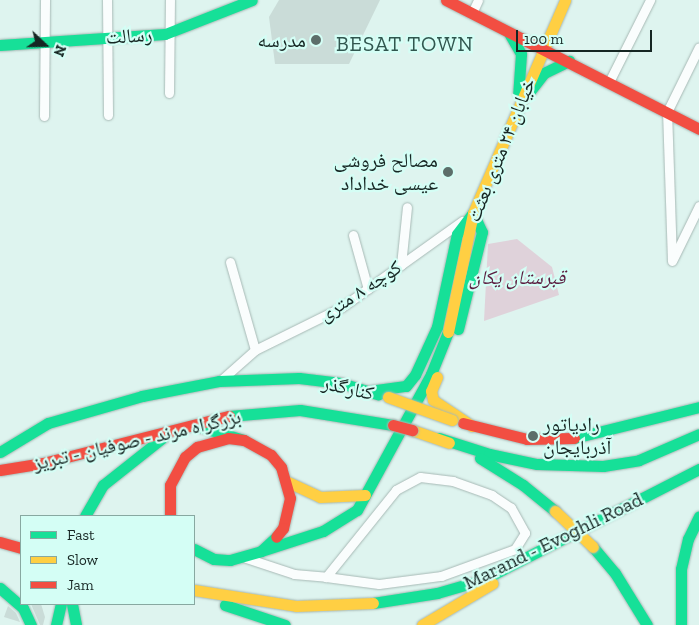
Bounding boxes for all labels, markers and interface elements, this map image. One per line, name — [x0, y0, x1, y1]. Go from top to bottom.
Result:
north arrow — [20, 20, 70, 70]
scale bar — [519, 20, 655, 52]
street label: رسالت — [105, 22, 153, 50]
place label: مدرسه — [257, 28, 306, 52]
text: 100 m — [524, 30, 563, 48]
district label: BESAT TOWN — [334, 31, 476, 57]
marker: مدرسه — [310, 34, 322, 46]
text: N — [50, 43, 69, 59]
street label: خیابان ۲۴ متری بعثت — [461, 75, 541, 225]
place label: مصالح فروشی عیسی خداداد — [333, 148, 438, 195]
marker: مصالح فروشی عیسی خداداد — [442, 166, 454, 178]
street label: کوچه ۸ متری — [314, 255, 406, 327]
park label: قبرستان یکان — [469, 265, 565, 289]
street label: کنارگذر — [320, 370, 376, 406]
street label: بزرگراه مرند - صوفیان - تبریز — [31, 404, 243, 476]
place label: رادیاتور آذربایجان — [543, 412, 611, 459]
marker: رادیاتور آذربایجان — [527, 430, 539, 442]
street label: Marand - Evoghli Road — [460, 487, 646, 595]
legend — [20, 515, 195, 605]
text: Fast — [67, 526, 95, 544]
text: Slow — [67, 551, 98, 569]
text: Jam — [67, 576, 94, 594]

